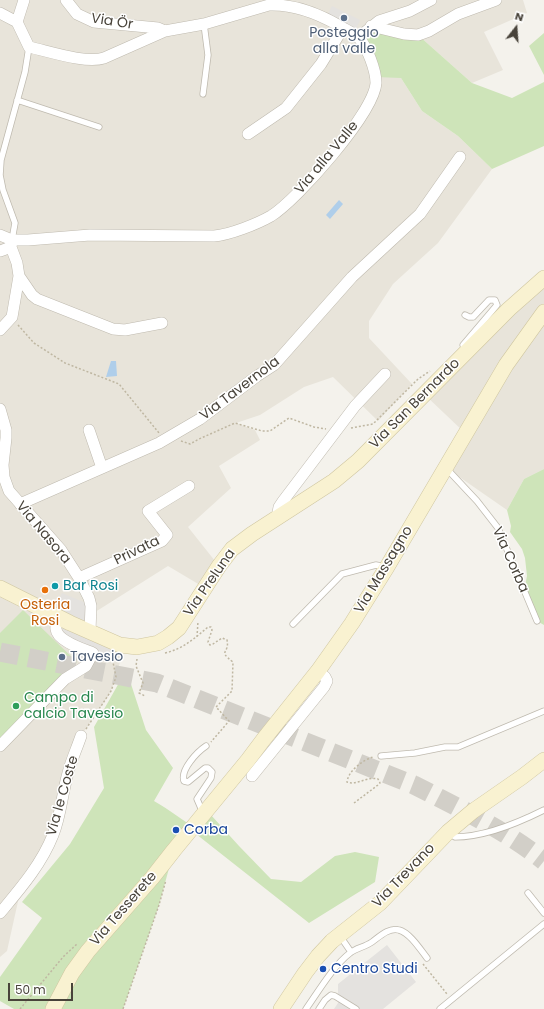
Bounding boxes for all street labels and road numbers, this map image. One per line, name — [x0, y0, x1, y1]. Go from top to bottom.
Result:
street label: Via Ör — [90, 10, 134, 34]
street label: Via alla Valle — [292, 118, 362, 198]
street label: Via Tavernola — [197, 353, 283, 425]
street label: Via San Bernardo — [366, 355, 464, 453]
street label: Via Nasora — [12, 498, 74, 568]
street label: Via Massagno — [351, 523, 417, 617]
street label: Via Corba — [488, 525, 532, 595]
street label: Privata — [111, 533, 163, 569]
street label: Via Preluna — [180, 546, 240, 620]
street label: Via le Coste — [44, 754, 82, 838]
street label: Via Trevano — [369, 840, 439, 912]
street label: Via Tesserete — [87, 868, 161, 950]

